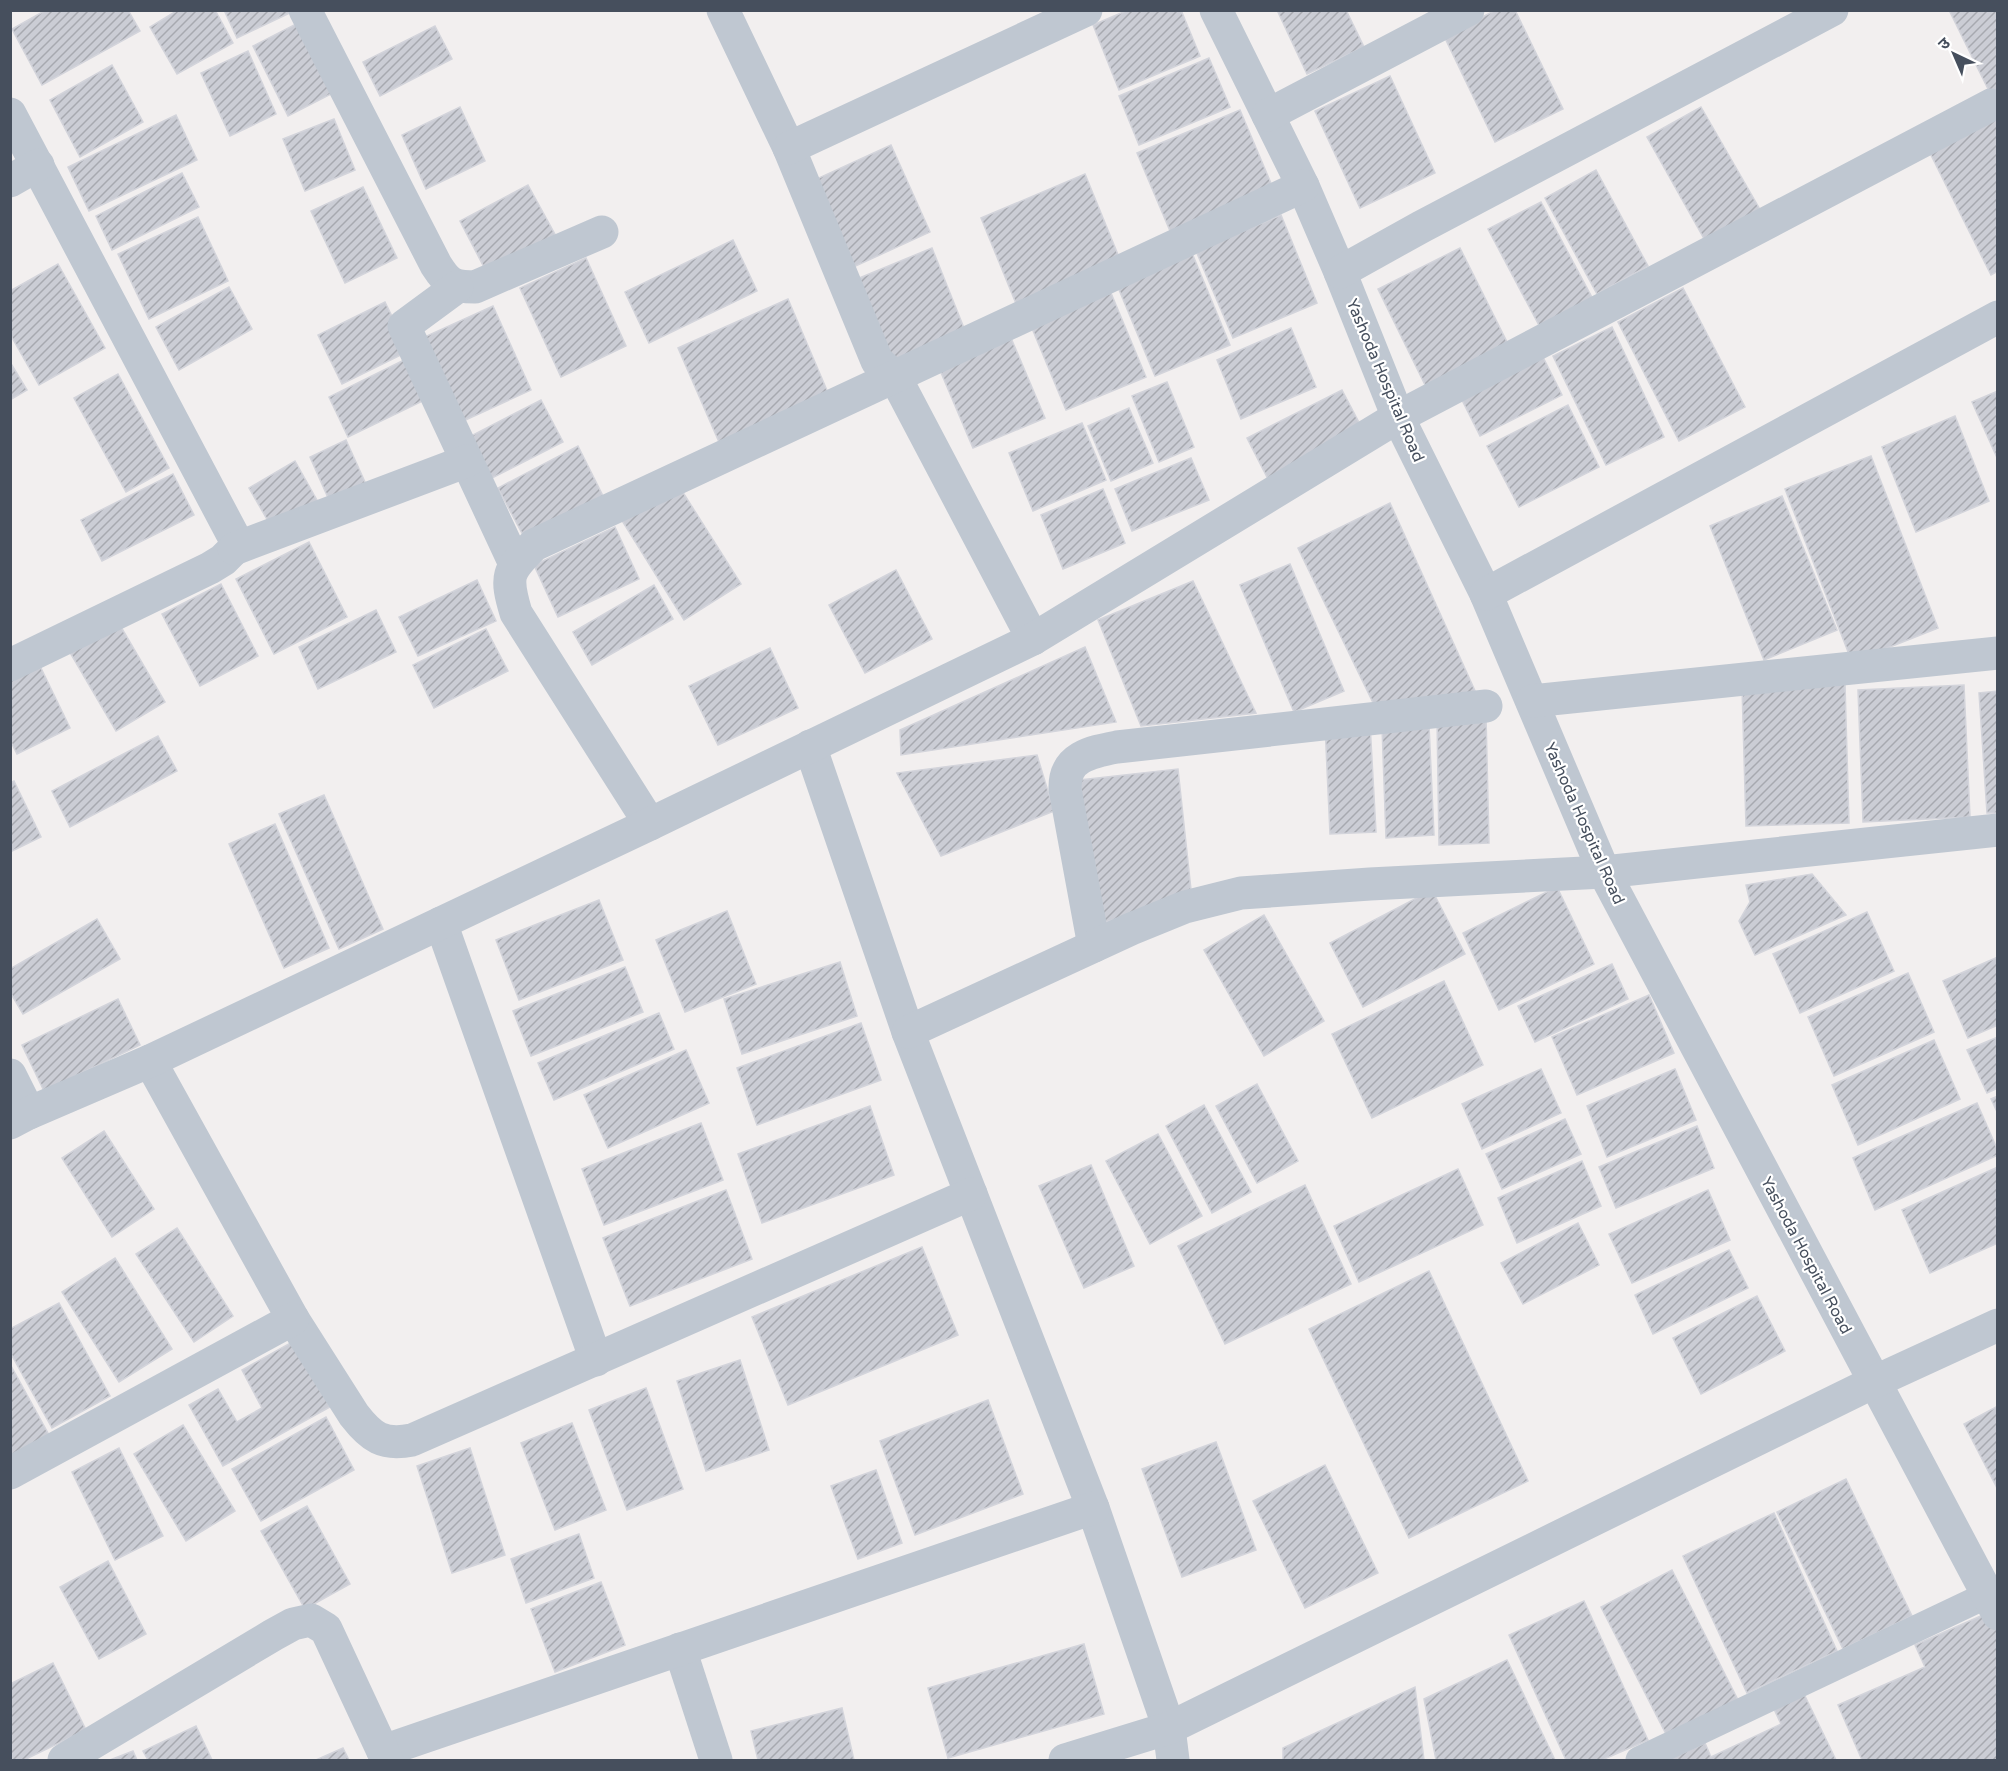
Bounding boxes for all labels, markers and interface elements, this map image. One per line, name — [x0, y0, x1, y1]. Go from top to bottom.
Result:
north arrow — [1924, 24, 1984, 84]
text: उ — [1934, 33, 1955, 54]
street label: Yashoda Hospital Road — [1342, 296, 1428, 465]
street label: Yashoda Hospital Road — [1539, 739, 1629, 907]
street label: Yashoda Hospital Road — [1756, 1173, 1856, 1337]

